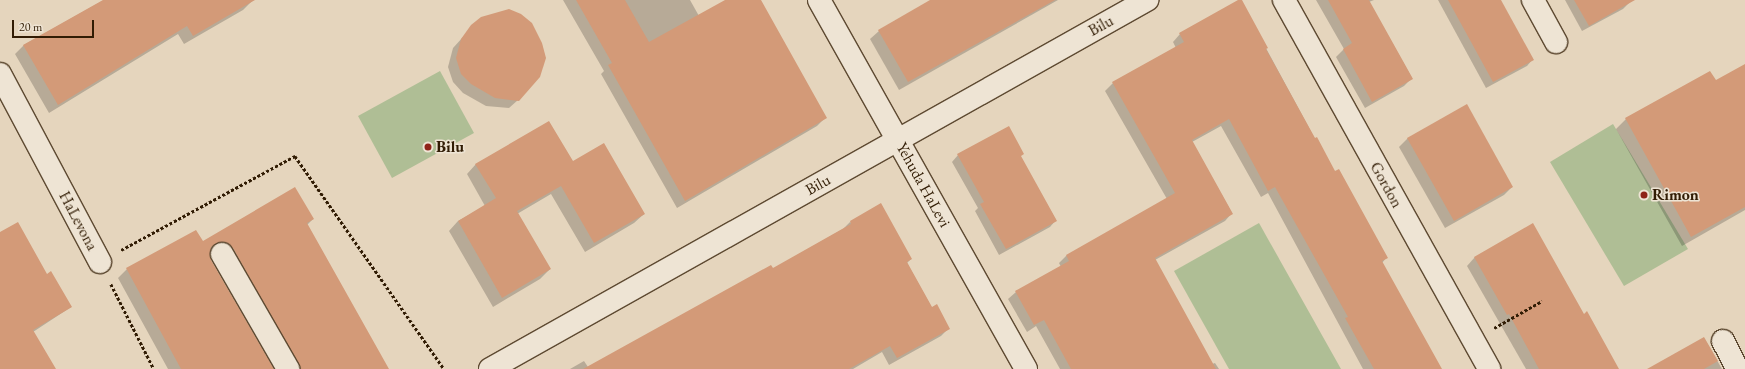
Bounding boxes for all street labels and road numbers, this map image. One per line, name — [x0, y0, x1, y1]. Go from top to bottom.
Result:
street label: Bilu — [1085, 11, 1117, 41]
street label: Yehuda HaLevi — [892, 139, 954, 231]
street label: Gordon — [1366, 159, 1406, 211]
street label: Bilu — [802, 170, 834, 200]
street label: HaLevona — [54, 188, 102, 254]

